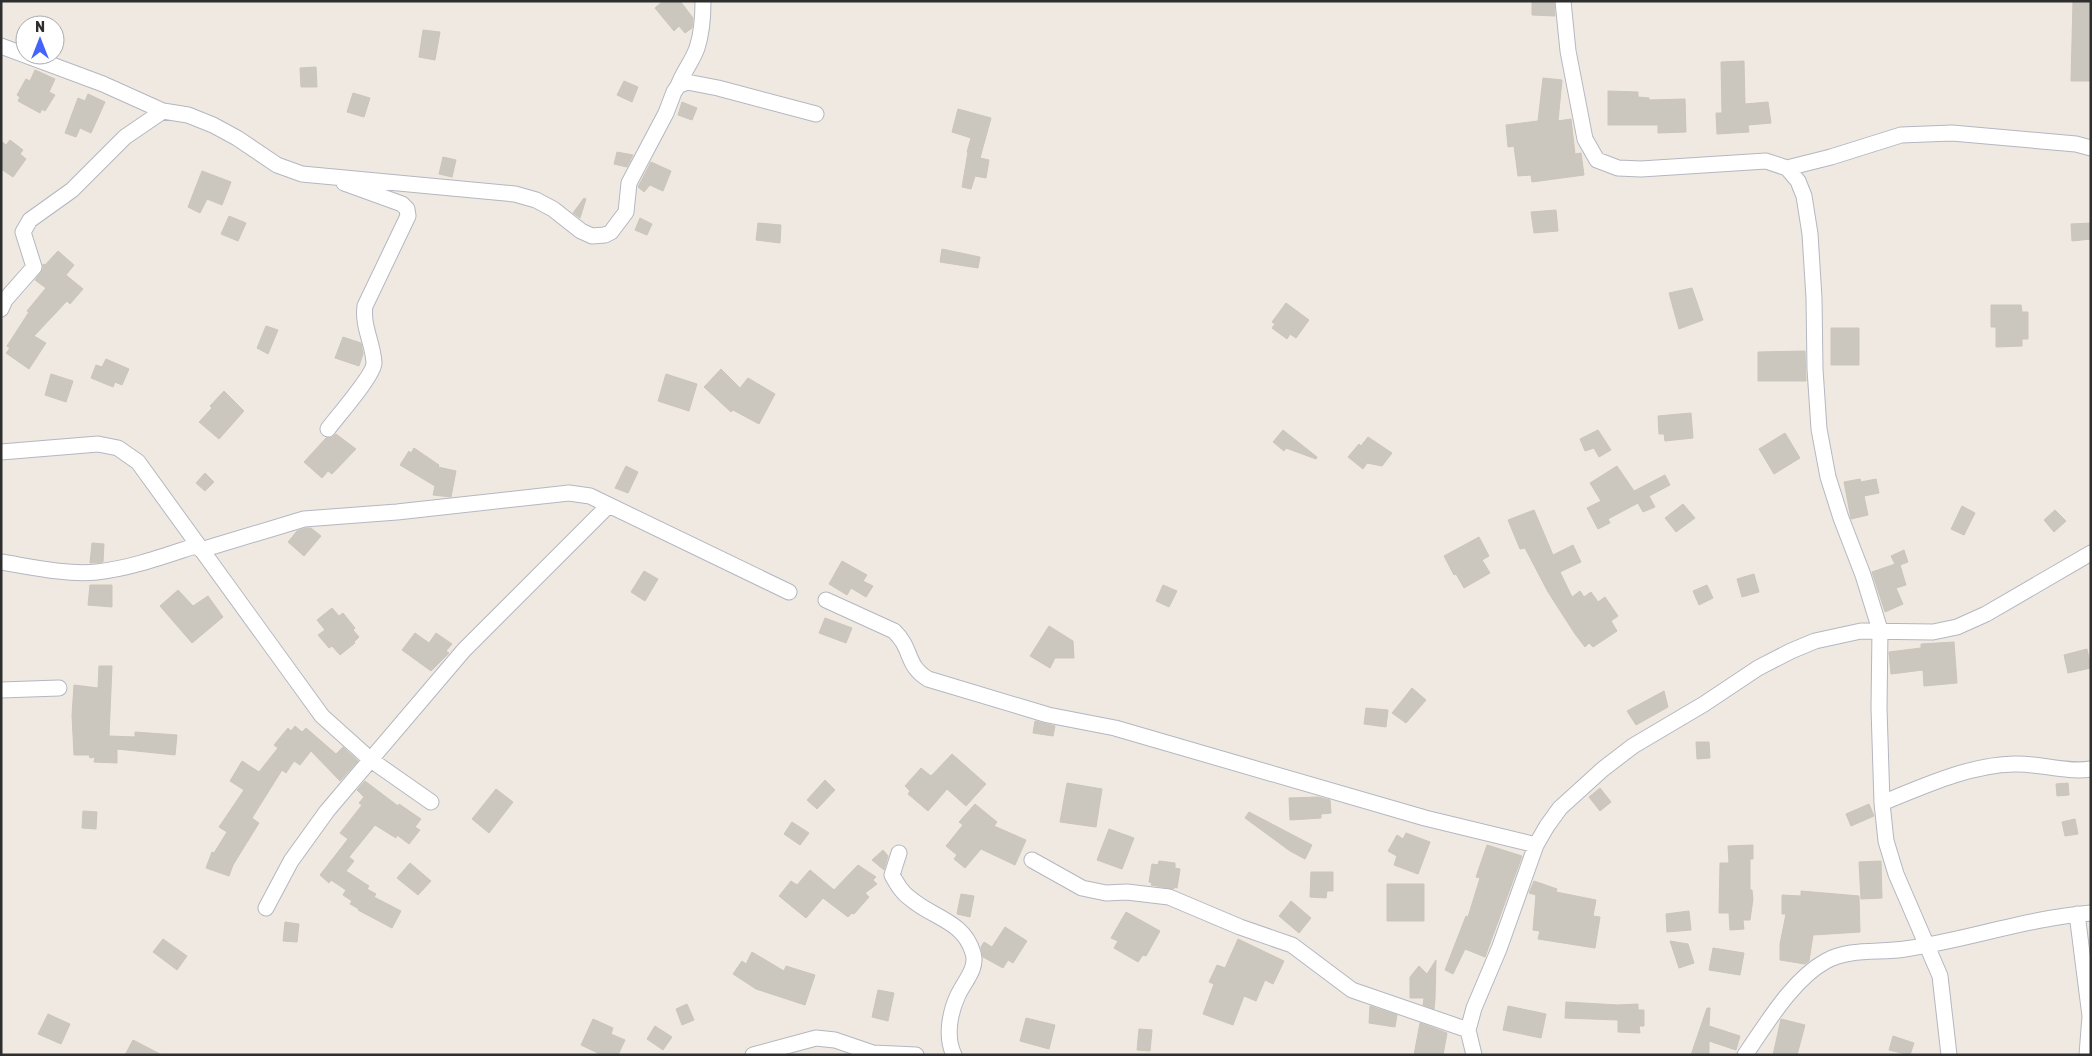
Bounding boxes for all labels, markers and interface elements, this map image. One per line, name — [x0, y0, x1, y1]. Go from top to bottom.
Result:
north arrow — [15, 15, 65, 65]
text: N — [35, 19, 45, 36]

